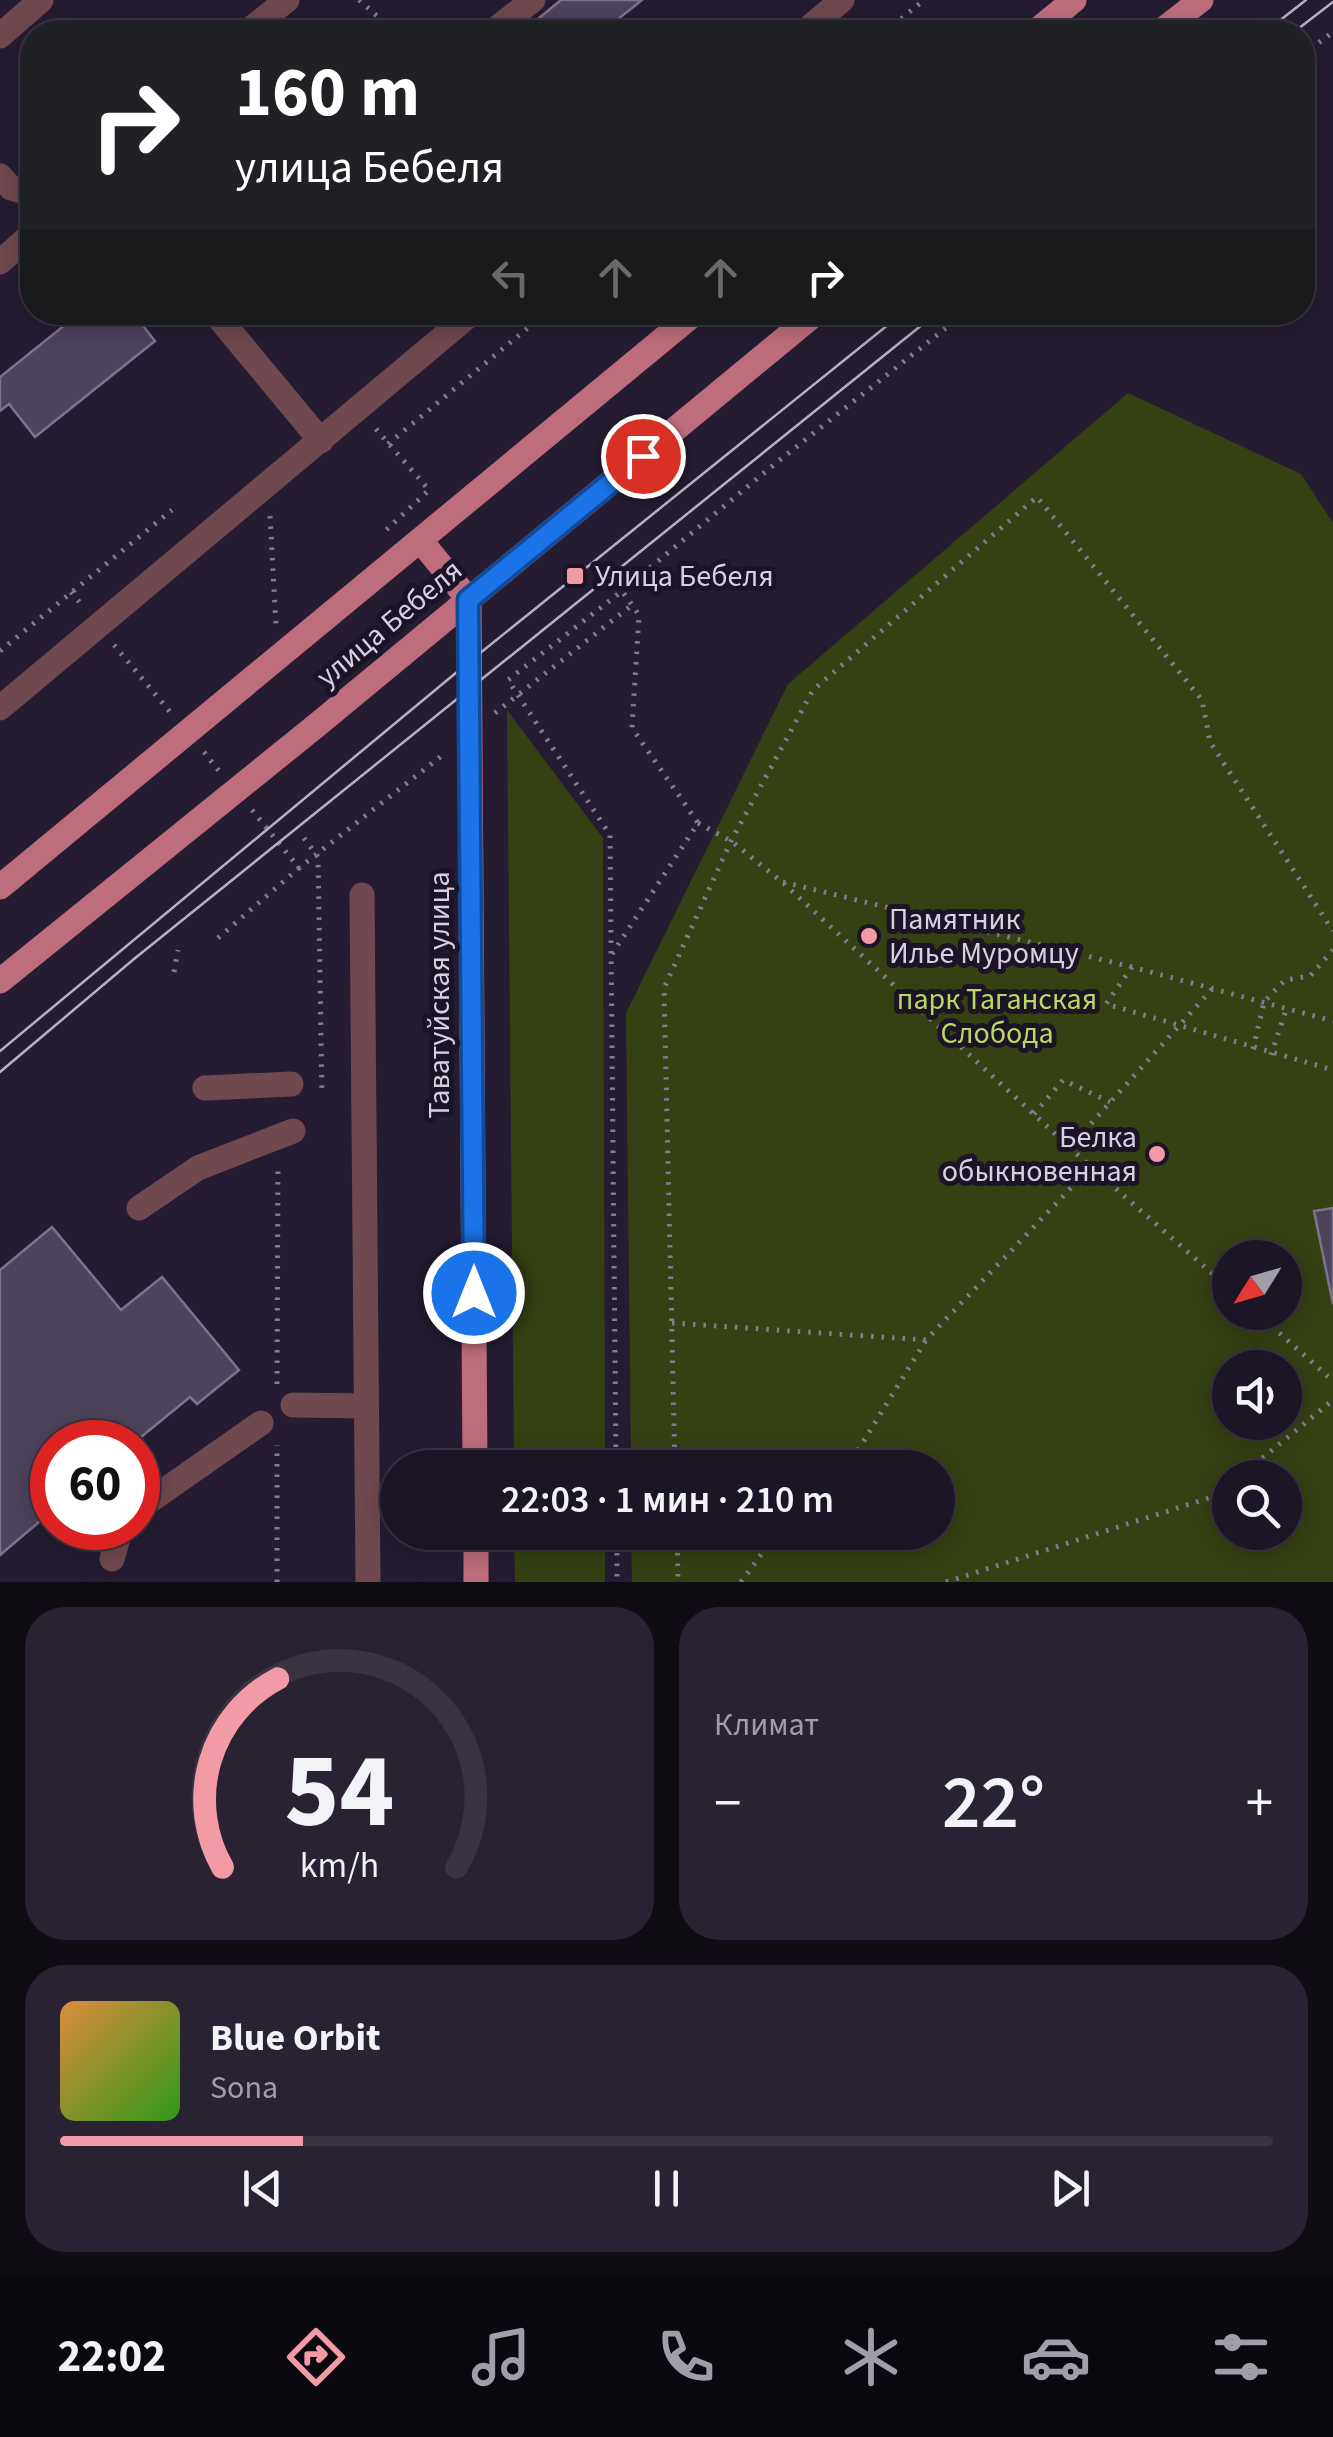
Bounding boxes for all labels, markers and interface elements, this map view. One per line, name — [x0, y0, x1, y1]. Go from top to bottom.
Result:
text: 160 m — [235, 43, 420, 143]
icon: right — [70, 60, 200, 190]
text: улица Бебеля — [235, 136, 504, 200]
icon: left — [483, 250, 538, 305]
icon: ahead — [588, 250, 643, 305]
icon: ahead — [693, 250, 748, 305]
icon: right — [798, 250, 853, 305]
pin — [601, 414, 686, 499]
icon: arrive — [616, 429, 671, 484]
street label: улица Бебеля — [307, 549, 472, 698]
place label: Улица Бебеля — [595, 555, 774, 598]
marker: Улица Бебеля — [564, 565, 586, 587]
street label: Таватуйская улица — [418, 871, 461, 1119]
place label: Памятник Илье Муромцу — [889, 898, 1079, 975]
marker: Памятник Илье Муромцу — [858, 925, 880, 947]
park label: парк Таганская Слобода — [897, 978, 1097, 1055]
place label: Белка обыкновенная — [942, 1116, 1137, 1193]
marker: Белка обыкновенная — [1146, 1143, 1168, 1165]
north arrow — [1212, 1240, 1302, 1330]
map controls — [1212, 1240, 1302, 1550]
position arrow — [422, 1241, 526, 1345]
button: sound — [1212, 1350, 1302, 1440]
speed limit sign: 60 — [30, 1420, 160, 1550]
button: search — [1212, 1460, 1302, 1550]
text: 22:03 · 1 мин · 210 m — [501, 1473, 834, 1527]
text: Климат — [714, 1702, 819, 1748]
text: 54 — [285, 1719, 394, 1867]
text: 22° — [942, 1750, 1045, 1857]
text: − — [714, 1765, 741, 1843]
text: + — [1246, 1765, 1273, 1843]
text: km/h — [300, 1840, 379, 1891]
text: Blue Orbit — [210, 2011, 381, 2065]
text: Sona — [210, 2065, 278, 2111]
icon: previous — [235, 2161, 290, 2216]
icon: pause — [639, 2161, 694, 2216]
icon: next — [1043, 2161, 1098, 2216]
icon: directions — [281, 2322, 351, 2392]
icon: music — [466, 2322, 536, 2392]
icon: phone — [651, 2322, 721, 2392]
icon: climate — [836, 2322, 906, 2392]
icon: car — [1021, 2322, 1091, 2392]
icon: filters — [1206, 2322, 1276, 2392]
text: 22:02 — [57, 2325, 166, 2389]

